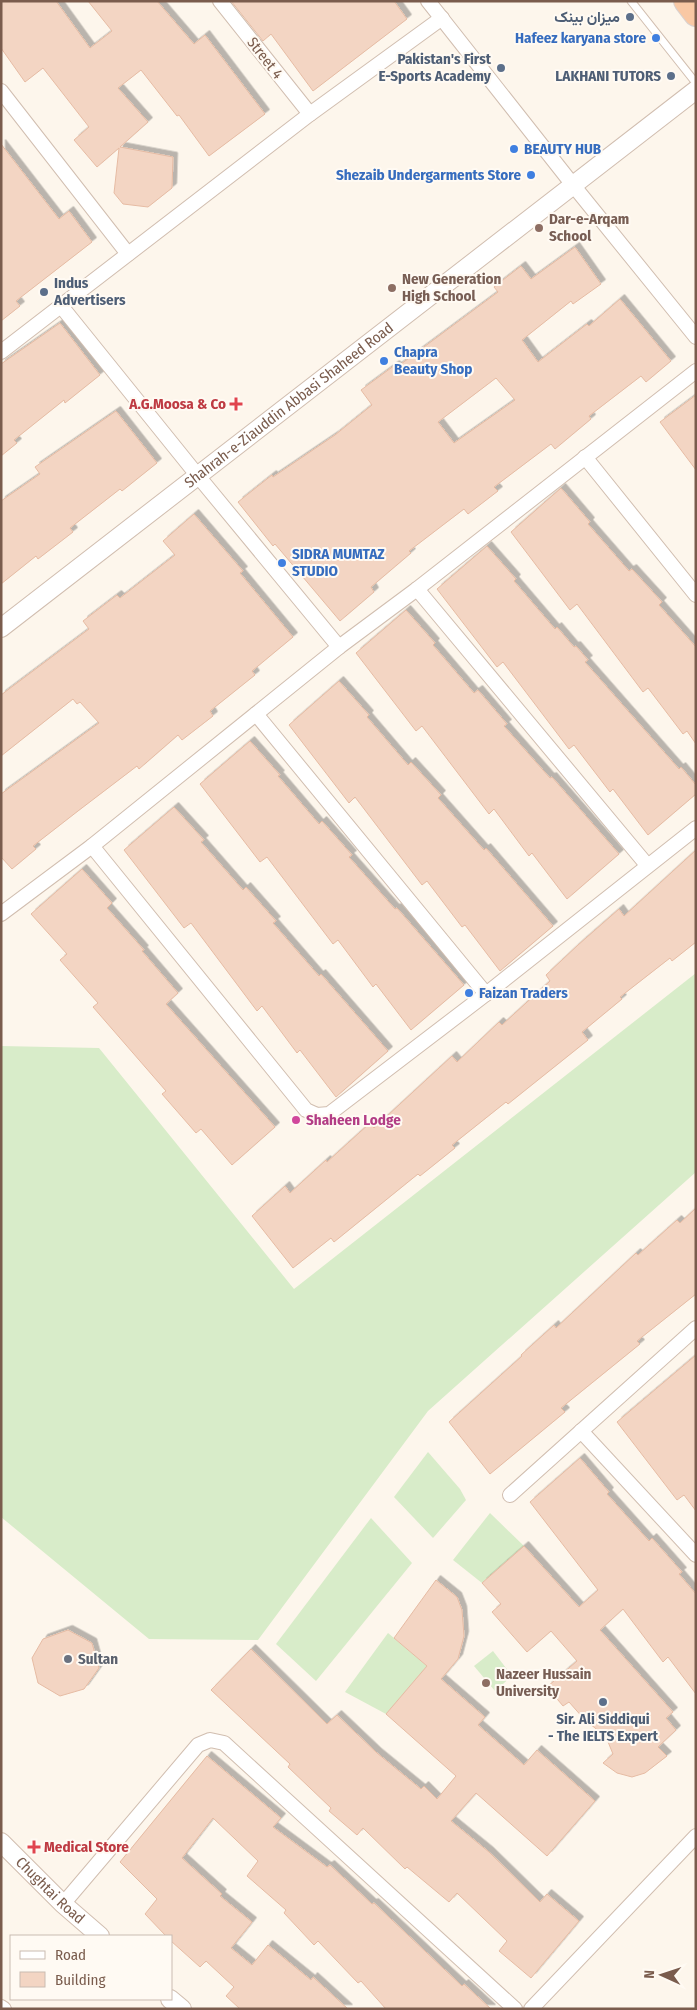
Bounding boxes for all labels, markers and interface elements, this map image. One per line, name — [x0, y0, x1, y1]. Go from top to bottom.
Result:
place label: میزان بینک — [554, 8, 620, 26]
marker: میزان بینک — [624, 11, 636, 23]
place label: Hafeez karyana store — [515, 29, 646, 47]
marker: Hafeez karyana store — [650, 32, 662, 44]
street label: Street 4 — [243, 34, 287, 82]
place label: Pakistan's First E-Sports Academy — [378, 50, 492, 85]
marker: Pakistan's First E-Sports Academy — [495, 62, 507, 74]
place label: LAKHANI TUTORS — [555, 67, 661, 85]
marker: LAKHANI TUTORS — [665, 70, 677, 82]
place label: BEAUTY HUB — [524, 140, 602, 158]
marker: BEAUTY HUB — [508, 143, 520, 155]
place label: Shezaib Undergarments Store — [336, 166, 521, 184]
marker: Shezaib Undergarments Store — [525, 169, 537, 181]
place label: Dar-e-Arqam School — [549, 210, 629, 245]
marker: Dar-e-Arqam School — [533, 222, 545, 234]
place label: New Generation High School — [402, 270, 502, 305]
place label: Indus Advertisers — [53, 274, 126, 309]
marker: New Generation High School — [386, 282, 398, 294]
marker: Indus Advertisers — [38, 286, 50, 298]
street label: Shahrah-e-Ziauddin Abbasi Shaheed Road — [181, 319, 397, 492]
place label: Chapra Beauty Shop — [394, 343, 472, 378]
marker: Chapra Beauty Shop — [378, 355, 390, 367]
place label: A.G.Moosa & Co — [128, 395, 226, 413]
marker: A.G.Moosa & Co — [230, 398, 242, 410]
place label: SIDRA MUMTAZ STUDIO — [292, 545, 385, 580]
marker: SIDRA MUMTAZ STUDIO — [276, 557, 288, 569]
place label: Faizan Traders — [479, 984, 568, 1002]
marker: Faizan Traders — [463, 987, 475, 999]
place label: Shaheen Lodge — [306, 1111, 401, 1129]
marker: Shaheen Lodge — [290, 1114, 302, 1126]
place label: Sultan — [78, 1650, 118, 1668]
marker: Sultan — [62, 1653, 74, 1665]
place label: Nazeer Hussain University — [496, 1665, 592, 1700]
marker: Nazeer Hussain University — [480, 1677, 492, 1689]
marker: Sir. Ali Siddiqui - The IELTS Expert — [597, 1696, 609, 1708]
place label: Sir. Ali Siddiqui - The IELTS Expert — [548, 1710, 659, 1745]
place label: Medical Store — [44, 1838, 129, 1856]
marker: Medical Store — [28, 1841, 40, 1853]
street label: Chughtai Road — [12, 1853, 88, 1928]
legend — [10, 1935, 172, 2000]
text: Road — [55, 1946, 86, 1964]
north arrow — [637, 1950, 687, 2000]
text: N — [641, 1970, 658, 1979]
text: Building — [55, 1971, 106, 1989]

